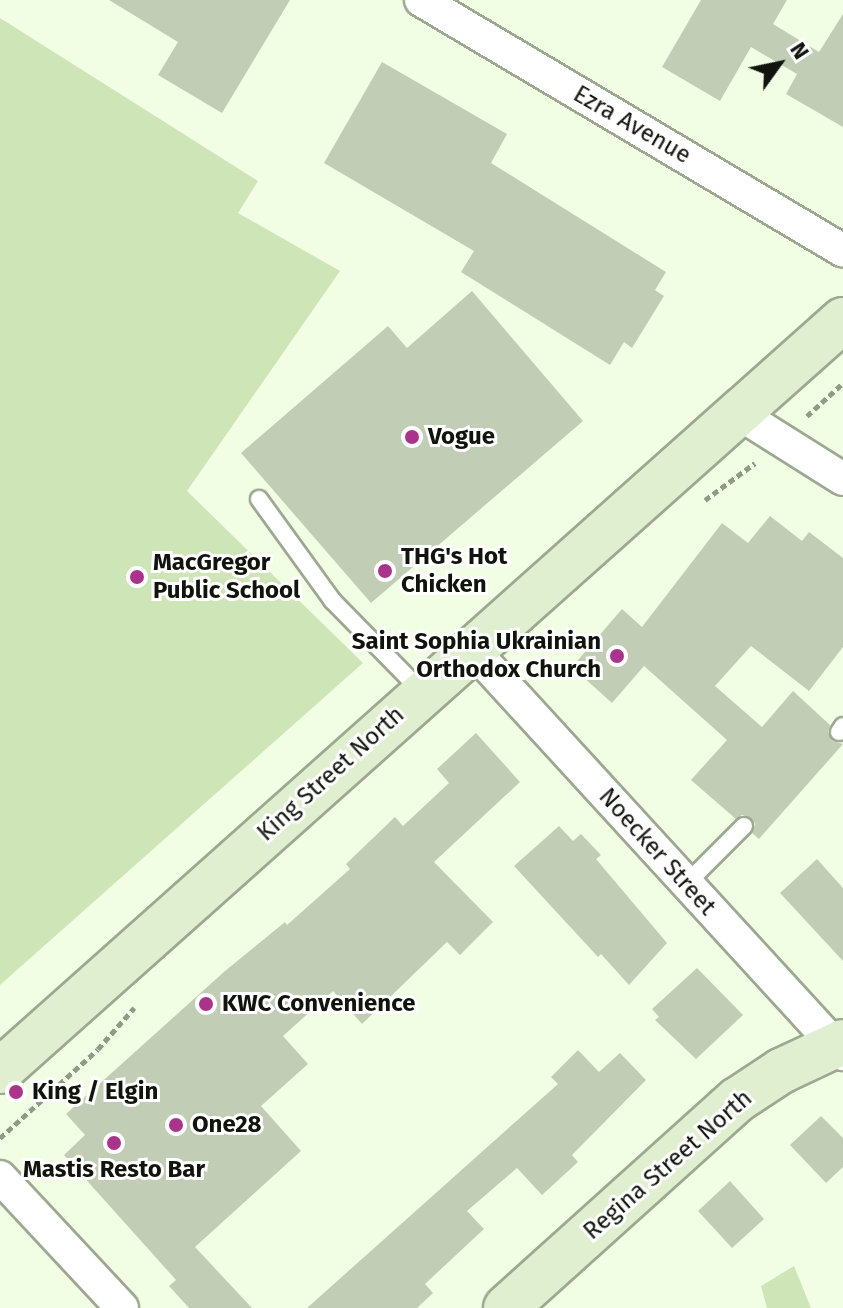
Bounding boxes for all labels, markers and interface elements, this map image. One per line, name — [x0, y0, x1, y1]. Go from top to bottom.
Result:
north arrow — [739, 24, 819, 104]
text: N — [784, 37, 815, 64]
street label: Ezra Avenue — [568, 80, 696, 170]
place label: Vogue — [428, 423, 495, 451]
marker: Vogue — [403, 428, 421, 446]
place label: THG's Hot Chicken — [401, 543, 507, 599]
place label: MacGregor Public School — [153, 549, 300, 605]
marker: THG's Hot Chicken — [376, 562, 394, 580]
marker: MacGregor Public School — [128, 568, 146, 586]
place label: Saint Sophia Ukrainian Orthodox Church — [352, 628, 601, 684]
marker: Saint Sophia Ukrainian Orthodox Church — [608, 647, 626, 665]
street label: King Street North — [252, 701, 410, 847]
street label: Noecker Street — [592, 783, 722, 921]
place label: KWC Convenience — [222, 990, 415, 1018]
marker: KWC Convenience — [197, 995, 215, 1013]
place label: King / Elgin — [32, 1078, 158, 1106]
marker: King / Elgin — [7, 1083, 25, 1101]
street label: Regina Street North — [578, 1084, 758, 1246]
place label: One28 — [192, 1111, 262, 1139]
marker: One28 — [167, 1116, 185, 1134]
marker: Mastis Resto Bar — [105, 1134, 123, 1152]
place label: Mastis Resto Bar — [23, 1156, 205, 1184]

